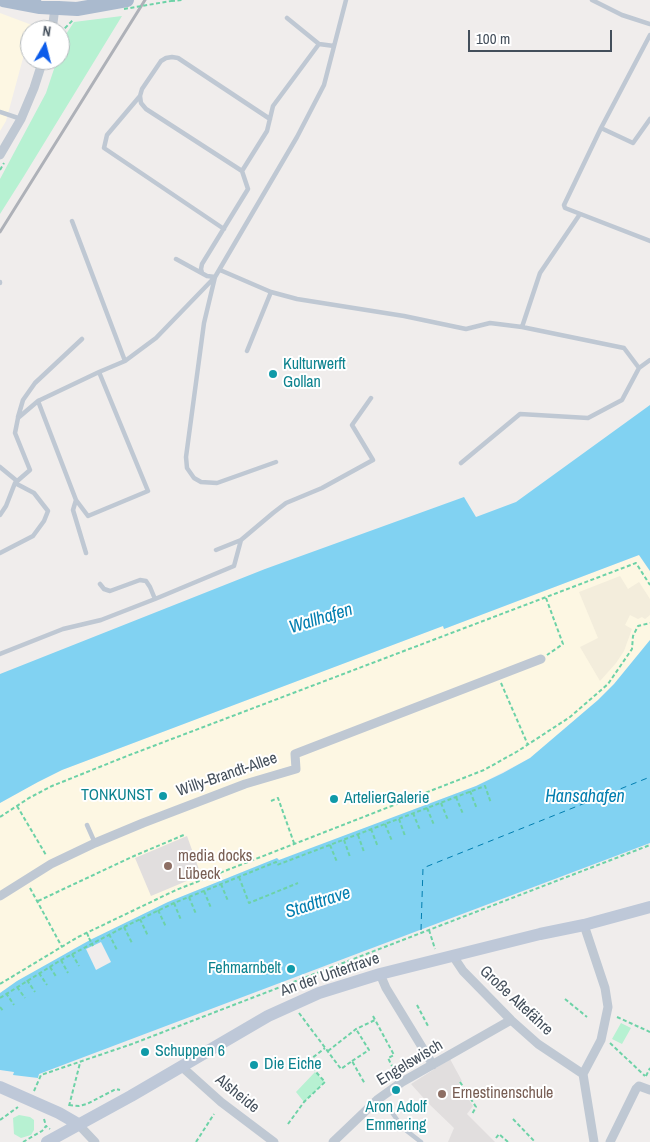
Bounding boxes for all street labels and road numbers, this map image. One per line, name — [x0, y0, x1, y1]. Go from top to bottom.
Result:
street label: Willy-Brandt-Allee — [174, 749, 280, 801]
street label: An der Untertrave — [278, 949, 382, 1001]
street label: Große Altefähre — [475, 962, 557, 1040]
street label: Engelswisch — [373, 1036, 447, 1090]
street label: Alsheide — [211, 1070, 263, 1118]

